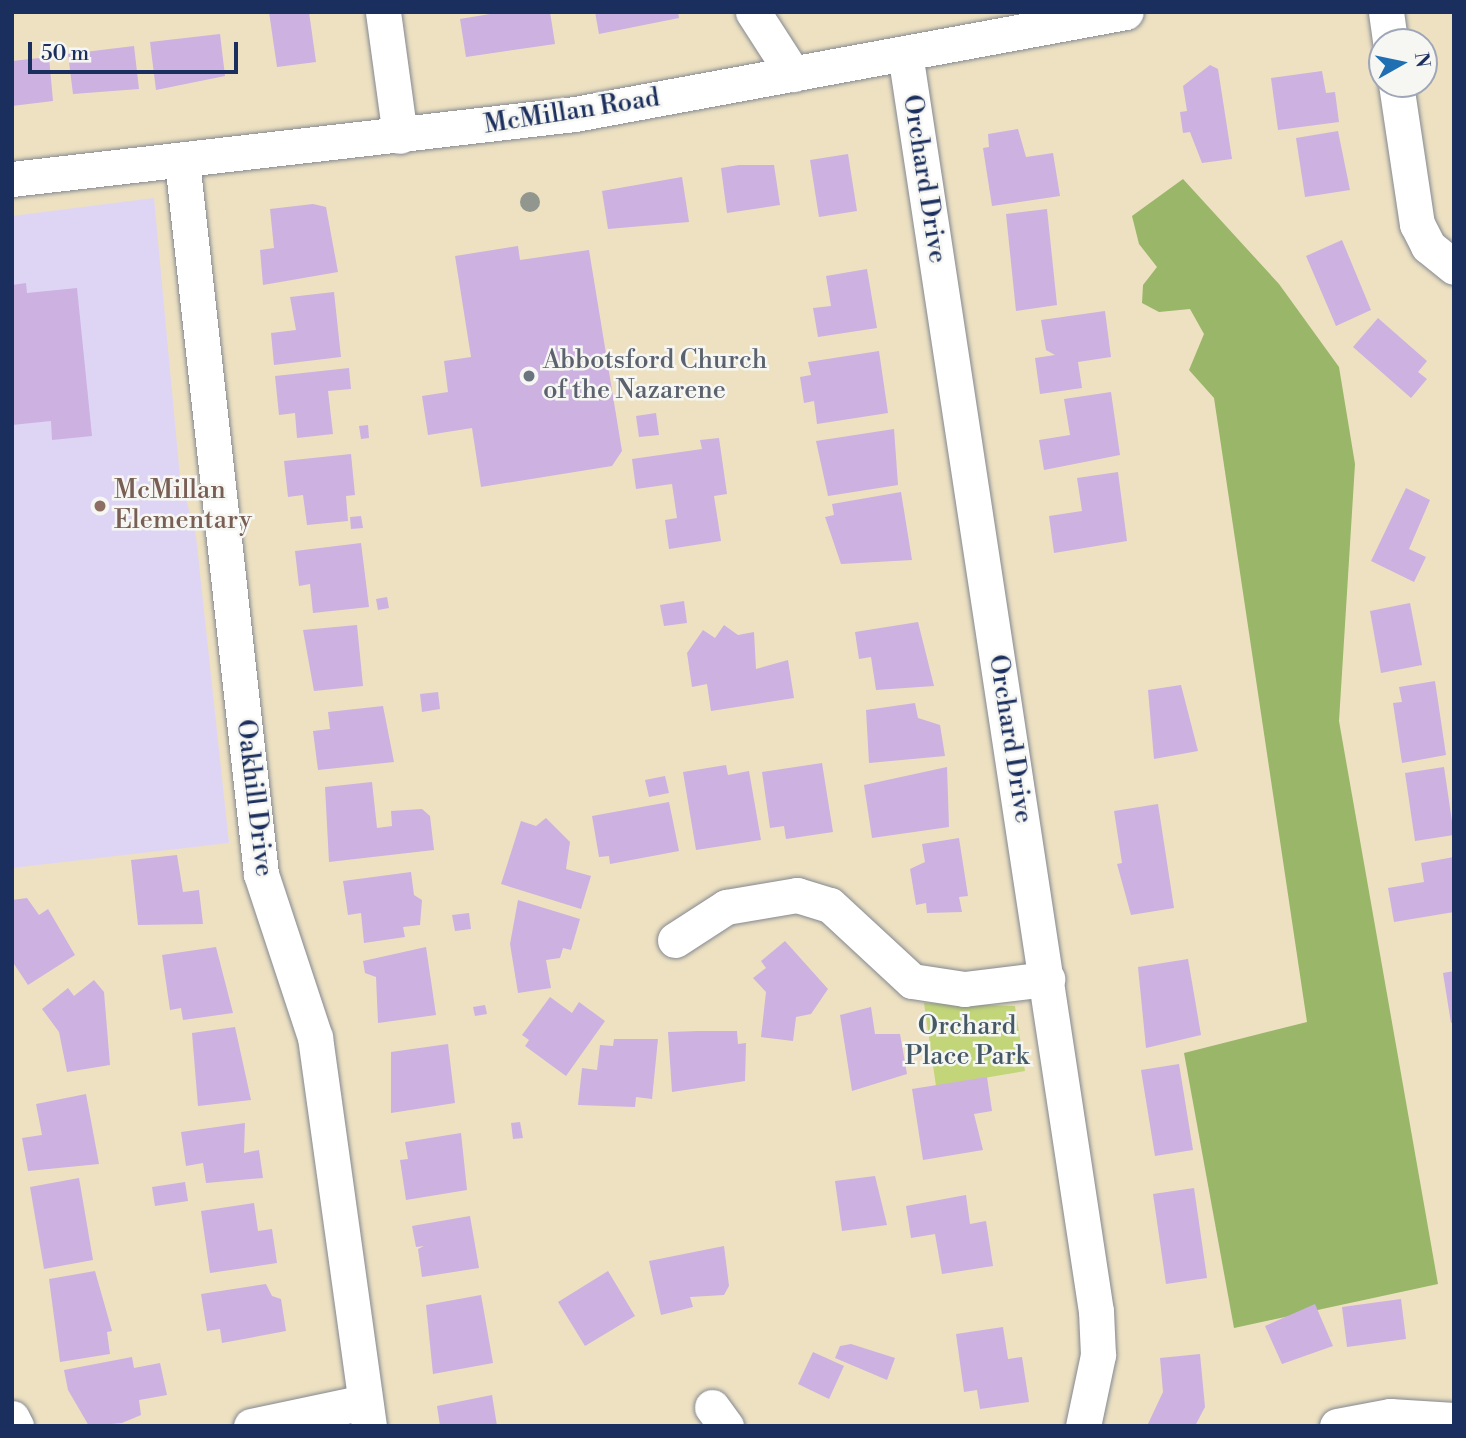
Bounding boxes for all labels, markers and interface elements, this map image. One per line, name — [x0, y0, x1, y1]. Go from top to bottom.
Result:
scale bar — [32, 28, 242, 72]
north arrow — [1368, 28, 1438, 98]
text: 50 m — [41, 41, 89, 67]
text: N — [1409, 51, 1435, 69]
street label: McMillan Road — [482, 83, 662, 141]
street label: Orchard Drive — [895, 93, 953, 265]
place label: Abbotsford Church of the Nazarene — [543, 345, 767, 406]
marker: Abbotsford Church of the Nazarene — [521, 368, 537, 384]
place label: McMillan Elementary — [114, 475, 252, 536]
marker: McMillan Elementary — [92, 498, 108, 514]
street label: Orchard Drive — [981, 653, 1039, 825]
street label: Oakhill Drive — [229, 718, 279, 878]
park label: Orchard Place Park — [905, 1011, 1029, 1072]

